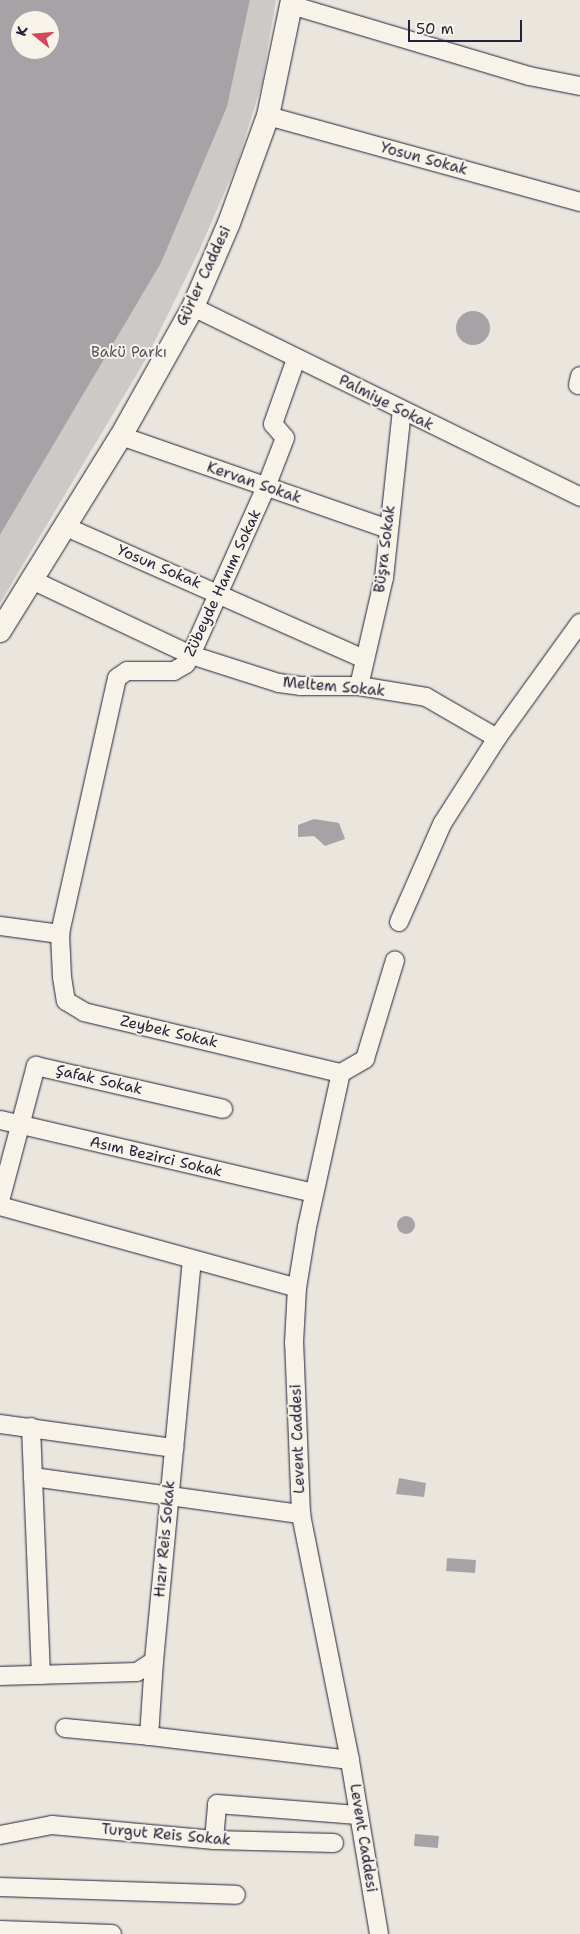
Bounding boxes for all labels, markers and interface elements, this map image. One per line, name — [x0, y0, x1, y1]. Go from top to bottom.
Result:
north arrow — [10, 10, 60, 60]
scale bar — [410, 10, 524, 42]
text: 50 m — [416, 19, 454, 39]
text: K — [12, 24, 32, 38]
street label: Yosun Sokak — [378, 139, 470, 179]
street label: Gürler Caddesi — [173, 223, 235, 329]
park label: Bakü Parkı — [91, 344, 167, 362]
street label: Palmiye Sokak — [336, 371, 436, 435]
street label: Kervan Sokak — [204, 458, 304, 508]
street label: Büşra Sokak — [371, 504, 399, 594]
street label: Zübeyde Hanım Sokak — [181, 506, 265, 660]
street label: Yosun Sokak — [114, 541, 204, 593]
street label: Meltem Sokak — [282, 674, 386, 700]
street label: Zeybek Sokak — [118, 1012, 220, 1052]
street label: Şafak Sokak — [54, 1061, 144, 1099]
street label: Asım Bezirci Sokak — [88, 1133, 224, 1181]
street label: Levent Caddesi — [287, 1384, 309, 1494]
street label: Hızır Reis Sokak — [151, 1480, 179, 1598]
street label: Levent Caddesi — [346, 1782, 380, 1894]
street label: Turgut Reis Sokak — [101, 1820, 231, 1850]

